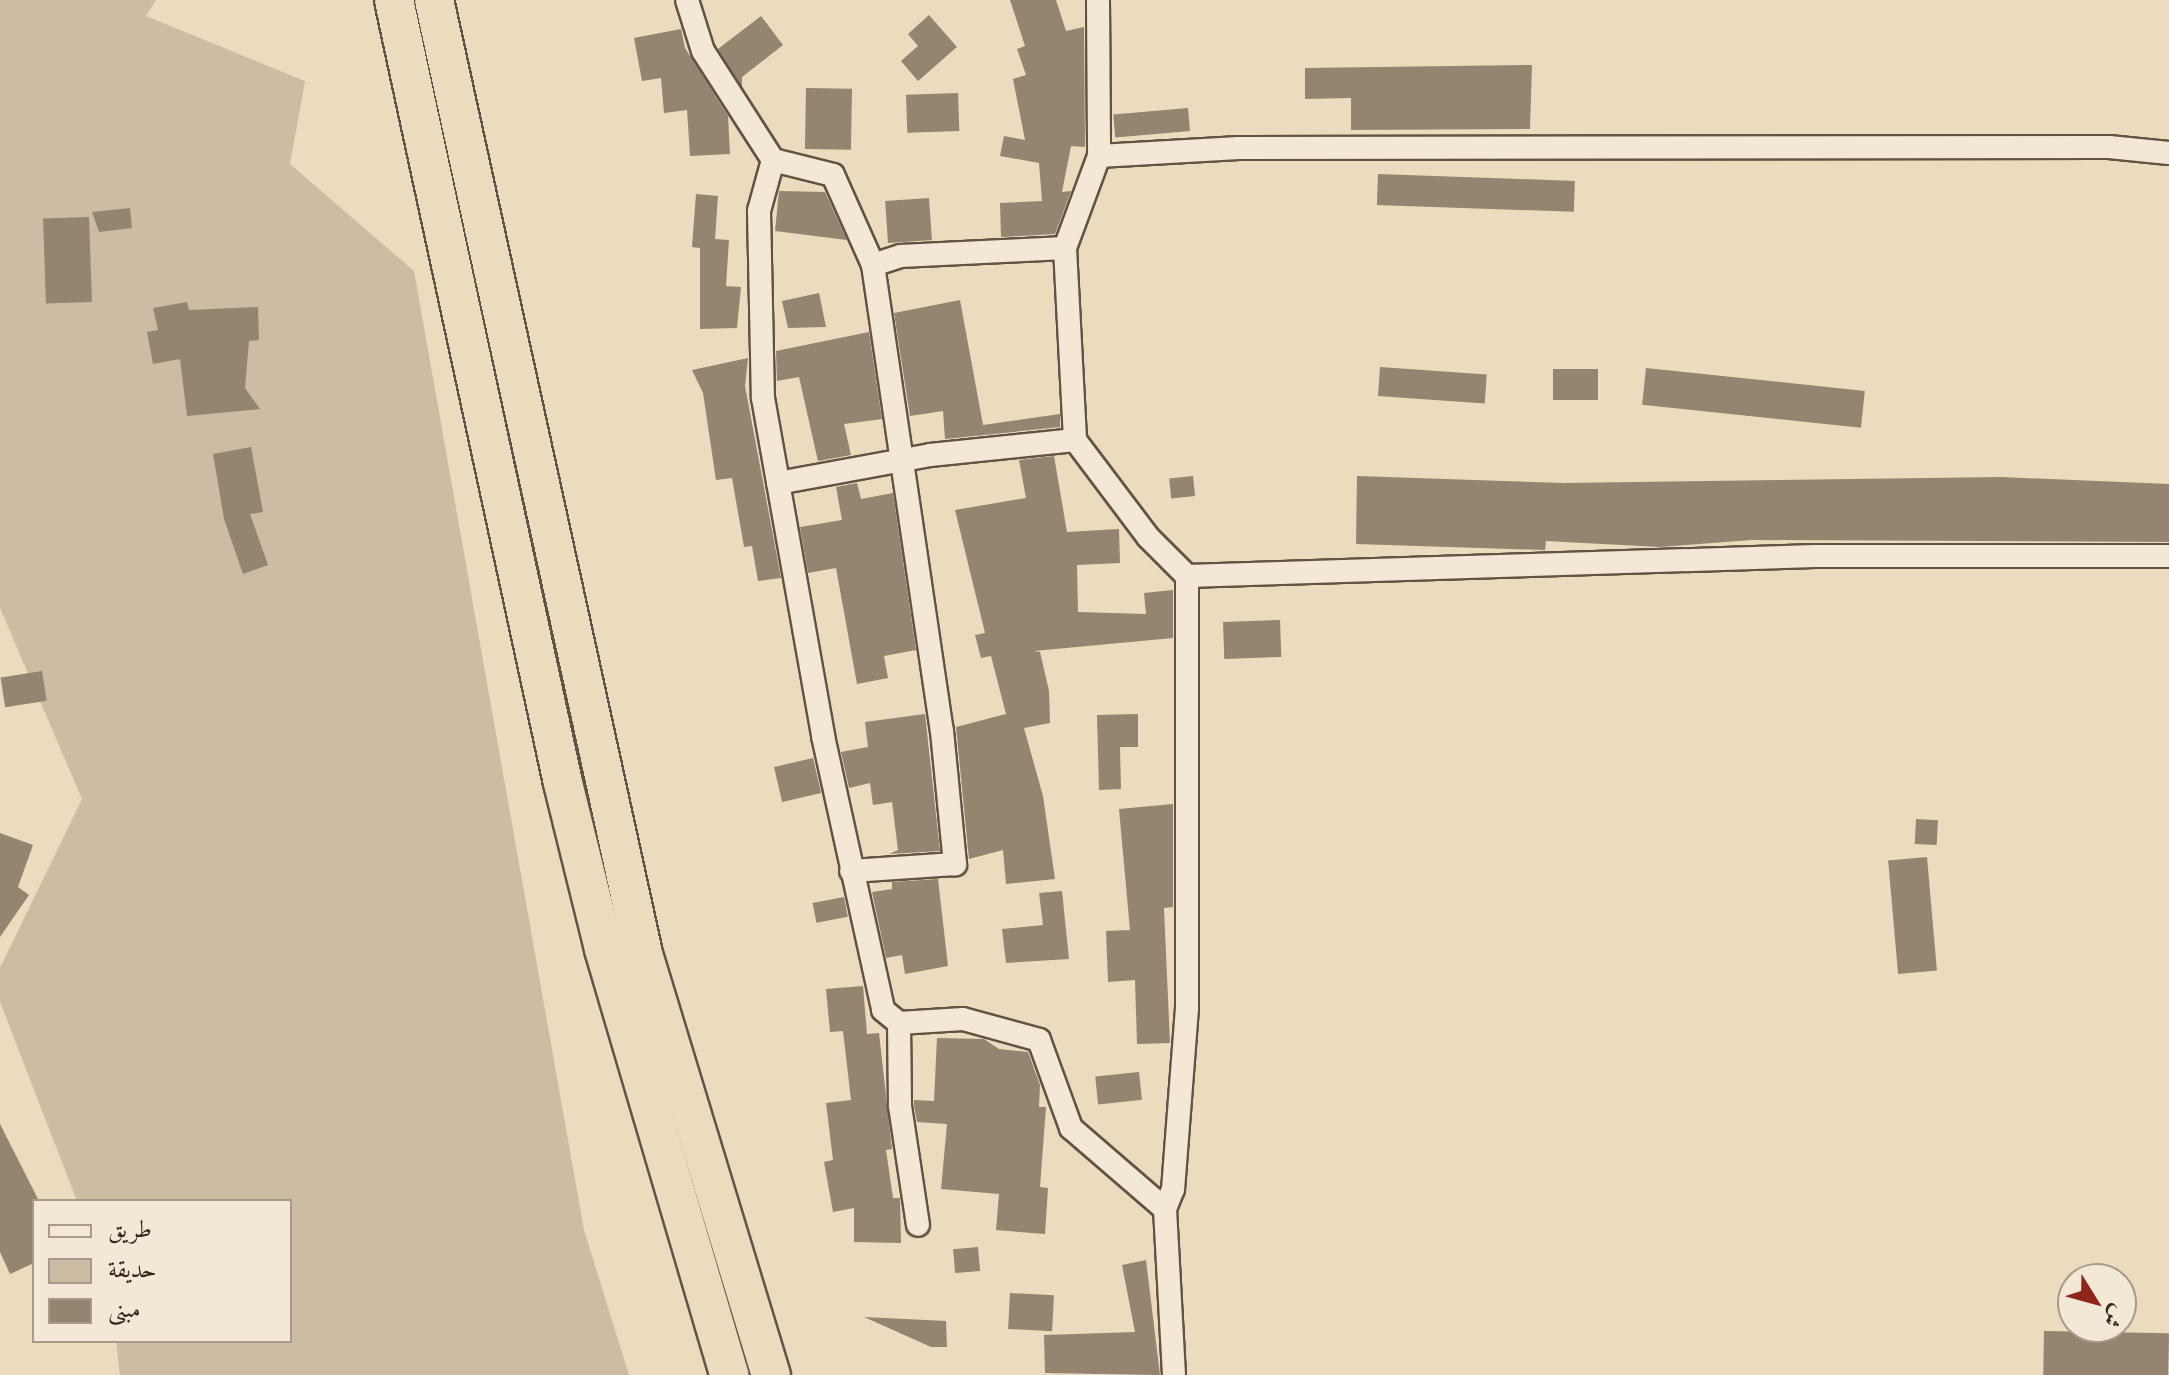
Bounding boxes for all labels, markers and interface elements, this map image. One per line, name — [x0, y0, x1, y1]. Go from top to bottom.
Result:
legend — [32, 1199, 292, 1343]
text: طريق — [108, 1213, 152, 1245]
text: حديقة — [108, 1253, 157, 1285]
north arrow — [2057, 1263, 2137, 1343]
text: مبنى — [108, 1293, 141, 1325]
text: ش — [2096, 1298, 2133, 1334]

